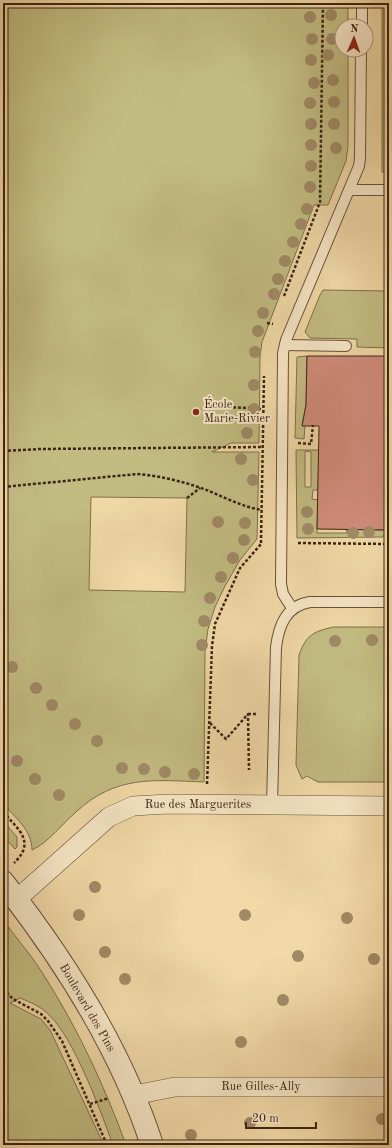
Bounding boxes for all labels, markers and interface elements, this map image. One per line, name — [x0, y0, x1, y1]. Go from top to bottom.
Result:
north arrow — [334, 18, 374, 58]
text: N — [350, 24, 359, 35]
place label: École Marie-Rivier — [204, 396, 270, 425]
marker: École Marie-Rivier — [191, 407, 201, 417]
street label: Rue des Marguerites — [145, 799, 251, 811]
street label: Boulevard des Pins — [57, 962, 117, 1054]
street label: Rue Gilles-Ally — [221, 1081, 301, 1093]
scale bar — [246, 1104, 316, 1130]
text: 20 m — [252, 1113, 279, 1125]

